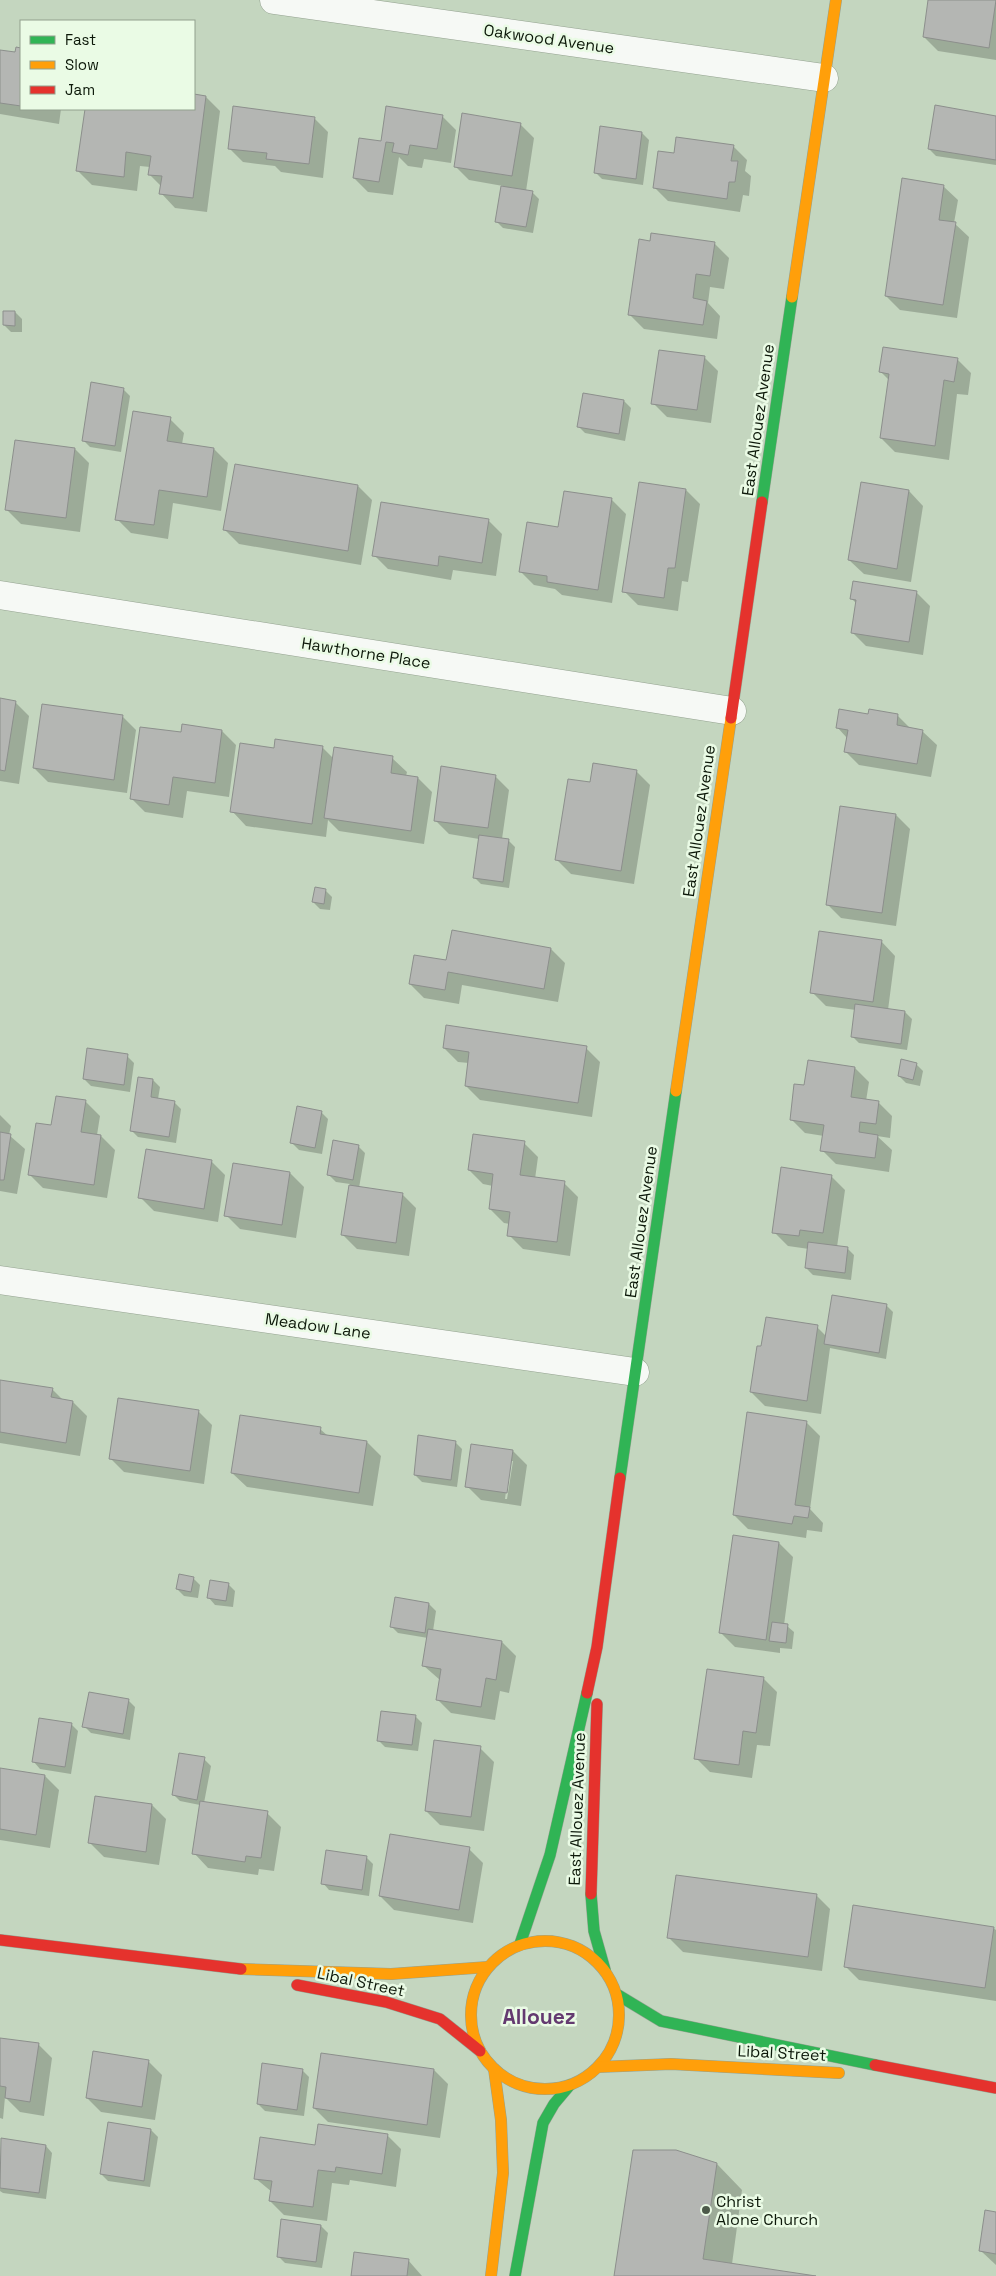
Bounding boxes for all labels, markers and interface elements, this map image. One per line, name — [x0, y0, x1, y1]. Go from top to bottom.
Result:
street label: Oakwood Avenue — [482, 19, 616, 59]
legend — [20, 20, 195, 110]
text: Fast — [65, 30, 96, 49]
text: Slow — [65, 55, 99, 74]
text: Jam — [65, 80, 95, 99]
street label: East Allouez Avenue — [737, 343, 779, 497]
street label: Hawthorne Place — [300, 632, 432, 674]
street label: East Allouez Avenue — [678, 744, 720, 898]
street label: East Allouez Avenue — [620, 1145, 662, 1299]
street label: Meadow Lane — [264, 1308, 372, 1344]
street label: East Allouez Avenue — [564, 1732, 590, 1886]
street label: Libal Street — [315, 1962, 407, 2002]
district label: Allouez — [502, 2003, 576, 2030]
street label: Libal Street — [737, 2040, 827, 2066]
place label: Christ Alone Church — [716, 2191, 818, 2230]
marker: Christ Alone Church — [700, 2204, 712, 2216]

